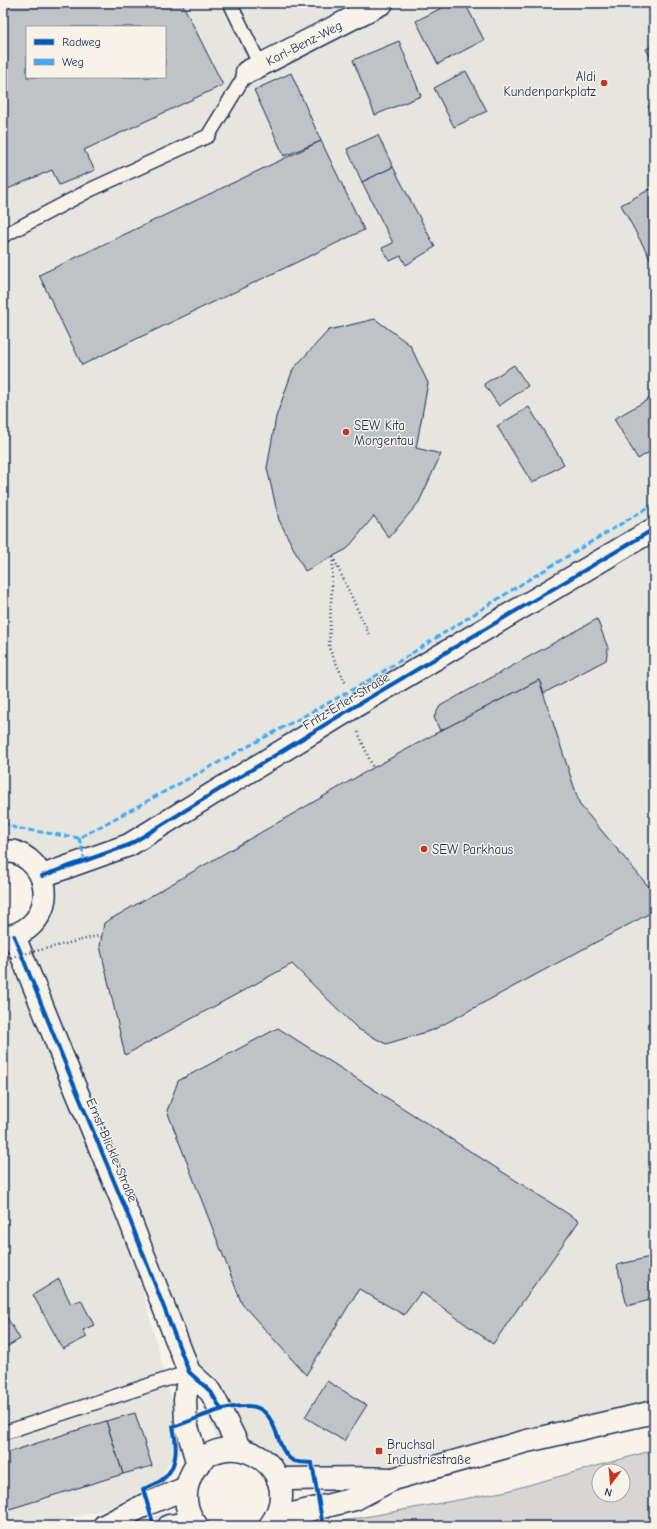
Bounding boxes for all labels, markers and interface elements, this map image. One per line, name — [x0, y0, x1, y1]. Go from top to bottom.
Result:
street label: Karl-Benz-Weg — [263, 17, 345, 69]
legend — [26, 26, 166, 78]
text: Radweg — [62, 35, 101, 49]
text: Weg — [62, 55, 84, 69]
place label: Aldi Kundenparkplatz — [503, 69, 596, 99]
marker: Aldi Kundenparkplatz — [599, 78, 609, 88]
place label: SEW Kita Morgentau — [354, 418, 414, 448]
marker: SEW Kita Morgentau — [341, 427, 351, 437]
street label: Fritz-Erler-Straße — [300, 669, 392, 733]
place label: SEW Parkhaus — [432, 842, 513, 857]
marker: SEW Parkhaus — [419, 844, 429, 854]
street label: Ernst-Blickle-Straße — [83, 1096, 141, 1205]
place label: Bruchsal Industriestraße — [387, 1437, 471, 1467]
marker: Bruchsal Industriestraße — [374, 1446, 384, 1456]
north arrow — [591, 1463, 631, 1503]
text: N — [603, 1485, 614, 1499]

